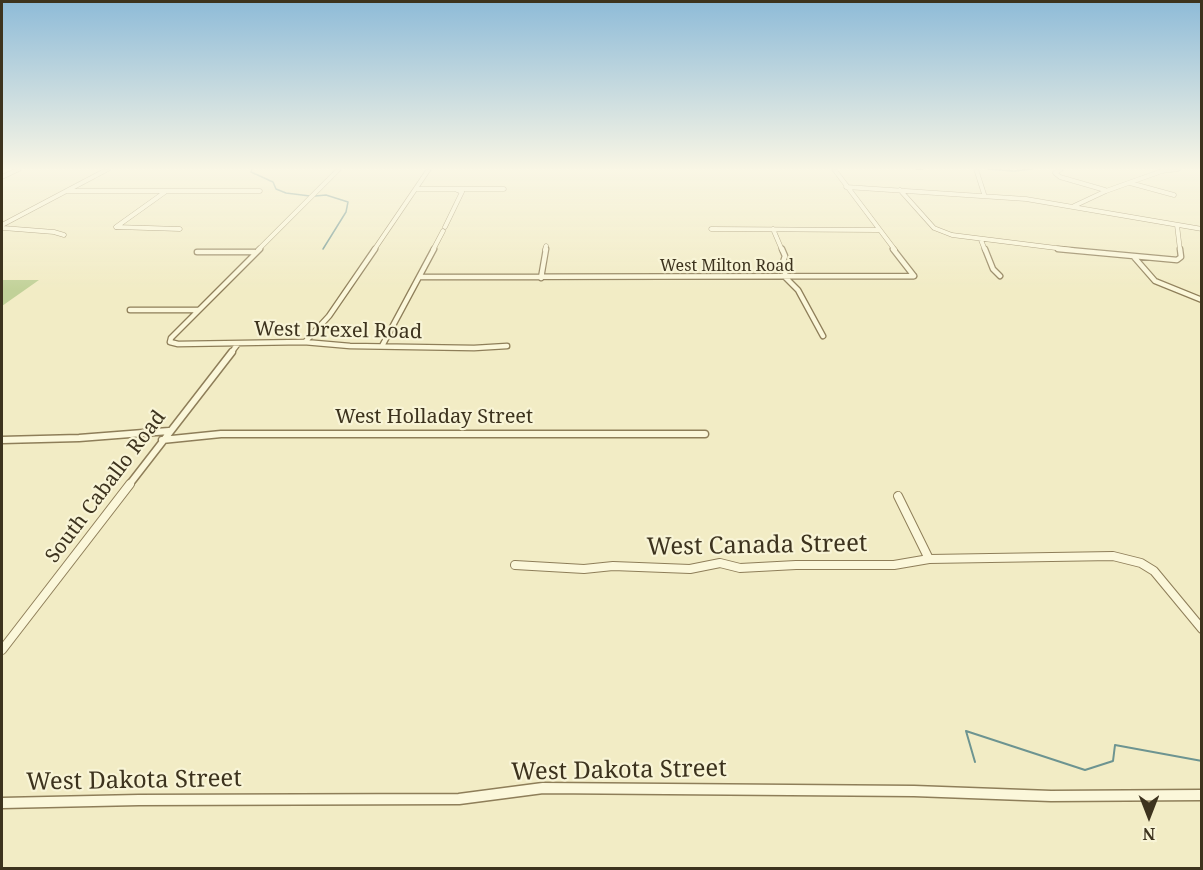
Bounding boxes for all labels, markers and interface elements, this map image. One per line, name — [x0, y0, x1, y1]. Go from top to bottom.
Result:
street label: West Milton Road — [660, 256, 794, 276]
street label: West Drexel Road — [254, 318, 422, 344]
street label: West Holladay Street — [335, 405, 533, 429]
street label: South Caballo Road — [41, 406, 171, 568]
street label: West Canada Street — [646, 530, 868, 562]
street label: West Dakota Street — [511, 755, 727, 787]
street label: West Dakota Street — [26, 765, 242, 797]
north arrow — [1119, 786, 1179, 846]
text: N — [1143, 823, 1155, 845]

